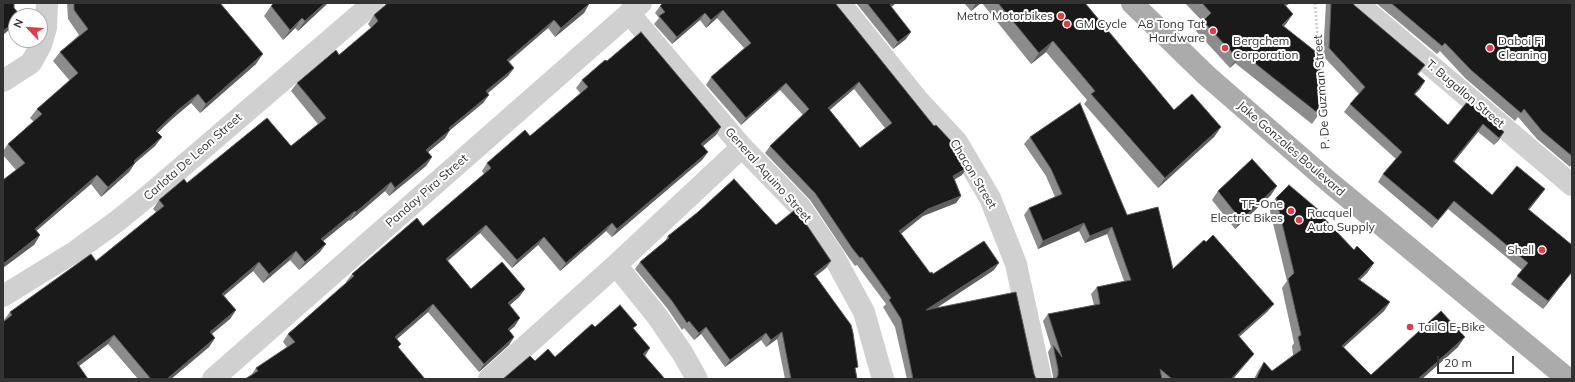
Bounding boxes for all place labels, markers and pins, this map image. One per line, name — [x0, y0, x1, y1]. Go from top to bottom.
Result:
place label: Metro Motorbikes — [957, 9, 1053, 23]
marker: Metro Motorbikes — [1056, 11, 1066, 21]
place label: GM Cycle — [1075, 17, 1127, 31]
place label: A8 Tong Tat Hardware — [1138, 17, 1205, 45]
marker: GM Cycle — [1062, 19, 1072, 29]
marker: A8 Tong Tat Hardware — [1208, 26, 1218, 36]
place label: Bergchem Corporation — [1233, 34, 1298, 62]
place label: Daboi Fi Cleaning — [1498, 34, 1547, 62]
marker: Bergchem Corporation — [1220, 43, 1230, 53]
marker: Daboi Fi Cleaning — [1485, 43, 1495, 53]
place label: TF-One Electric Bikes — [1211, 197, 1283, 225]
marker: TF-One Electric Bikes — [1286, 206, 1296, 216]
place label: Racquel Auto Supply — [1307, 206, 1375, 234]
marker: Racquel Auto Supply — [1294, 215, 1304, 225]
place label: Shell — [1507, 243, 1534, 257]
marker: Shell — [1537, 245, 1547, 255]
place label: TailG E-Bike — [1418, 320, 1485, 334]
marker: TailG E-Bike — [1405, 322, 1415, 332]

